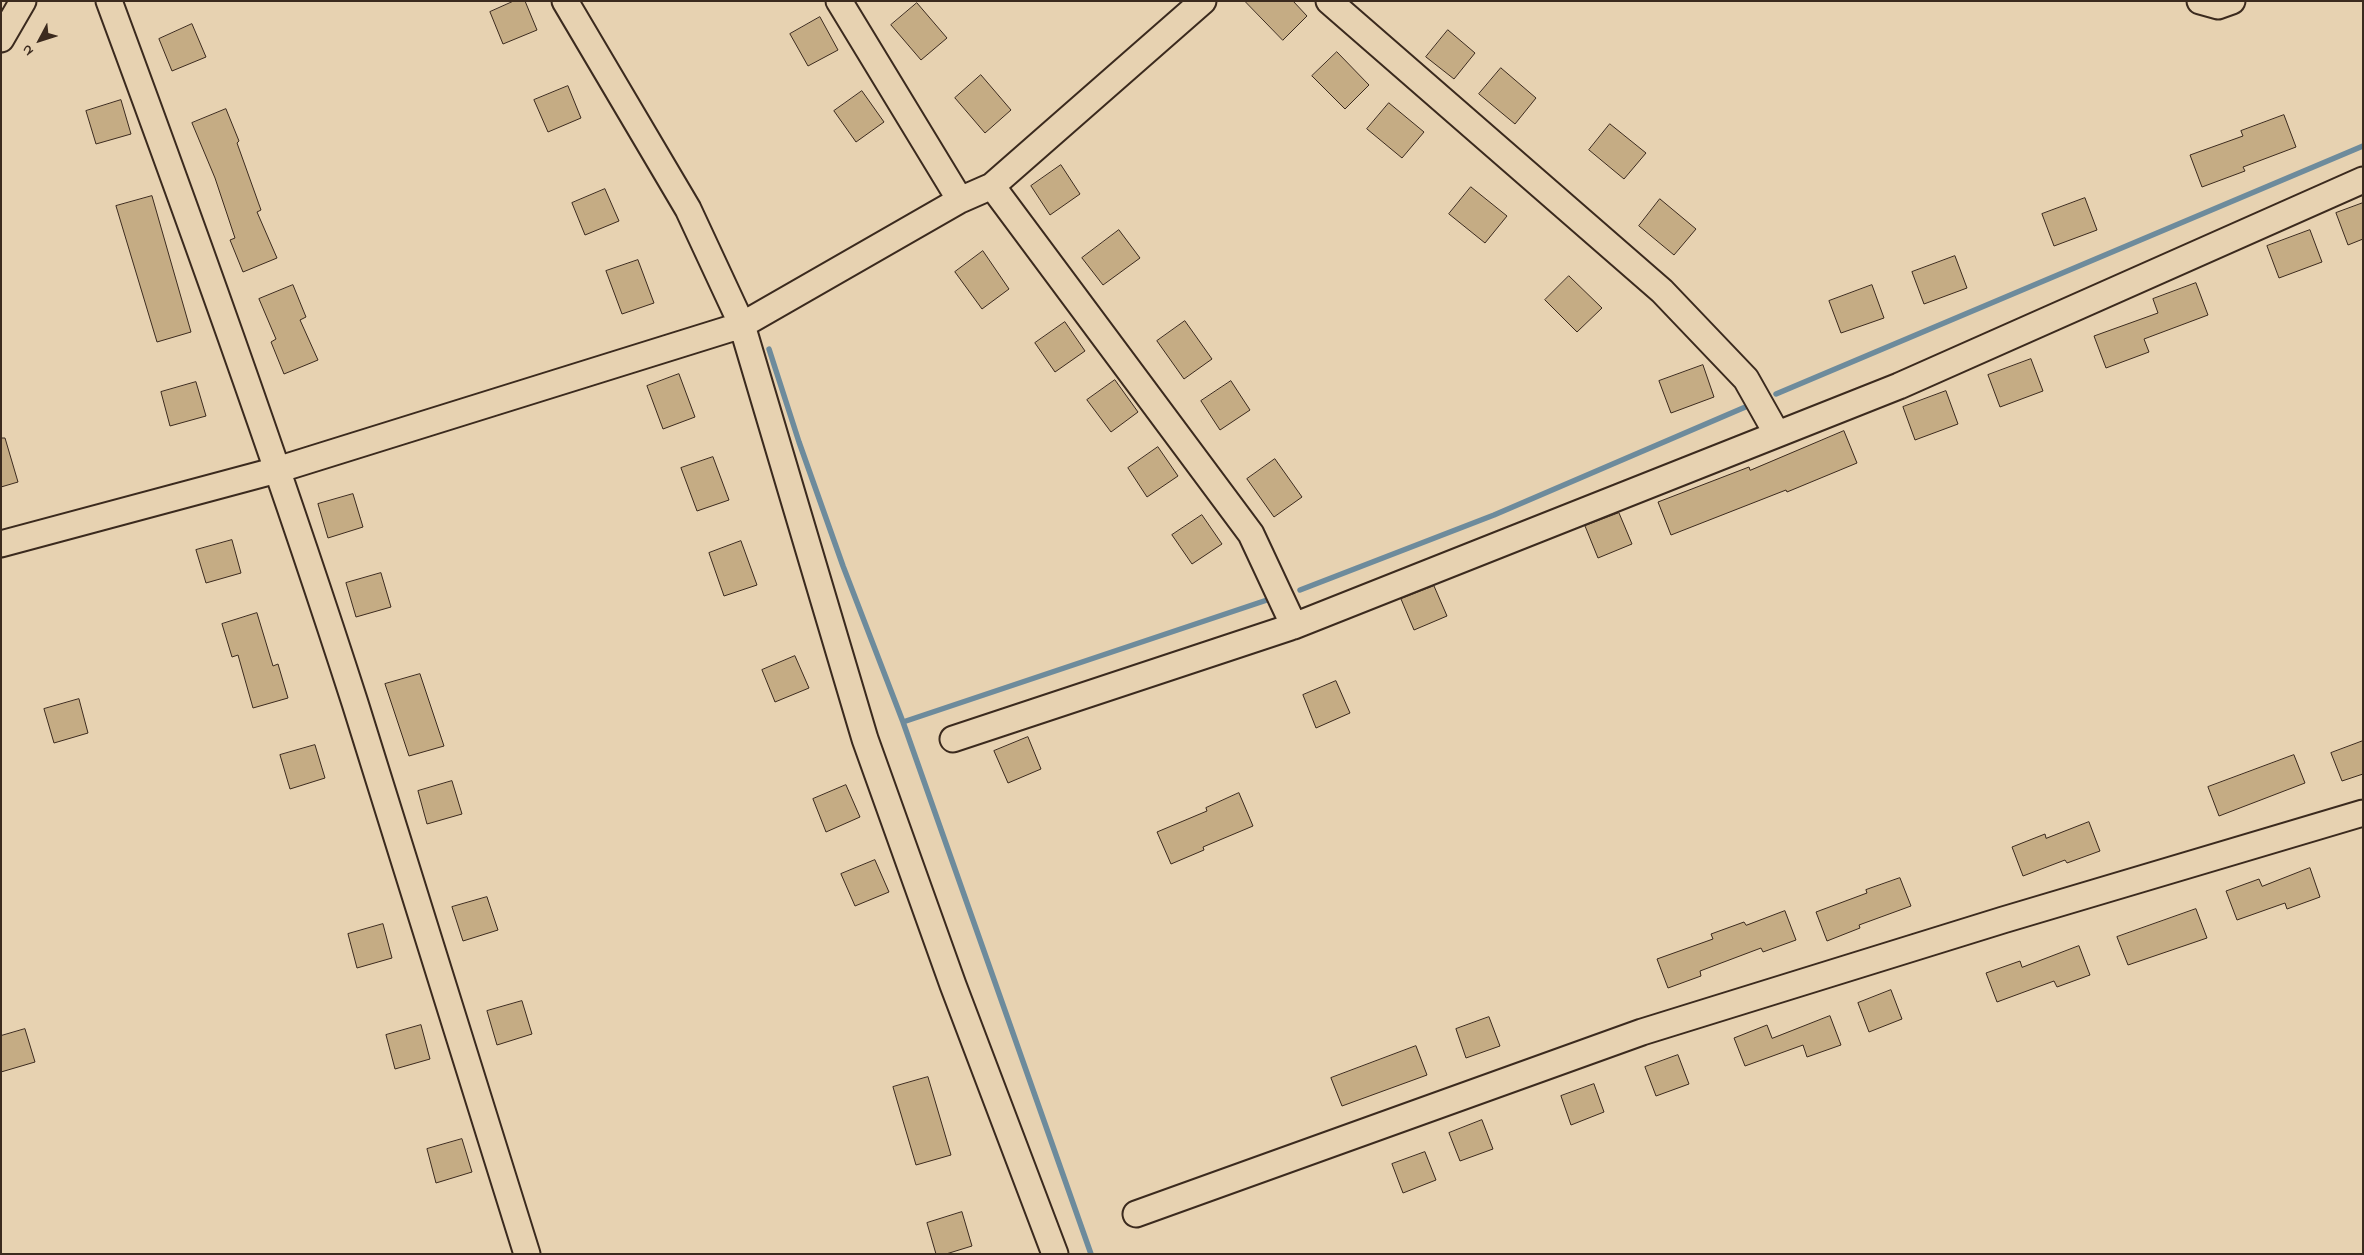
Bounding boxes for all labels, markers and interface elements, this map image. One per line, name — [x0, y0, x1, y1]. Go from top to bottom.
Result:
north arrow — [15, 15, 65, 65]
text: N — [17, 40, 39, 60]

